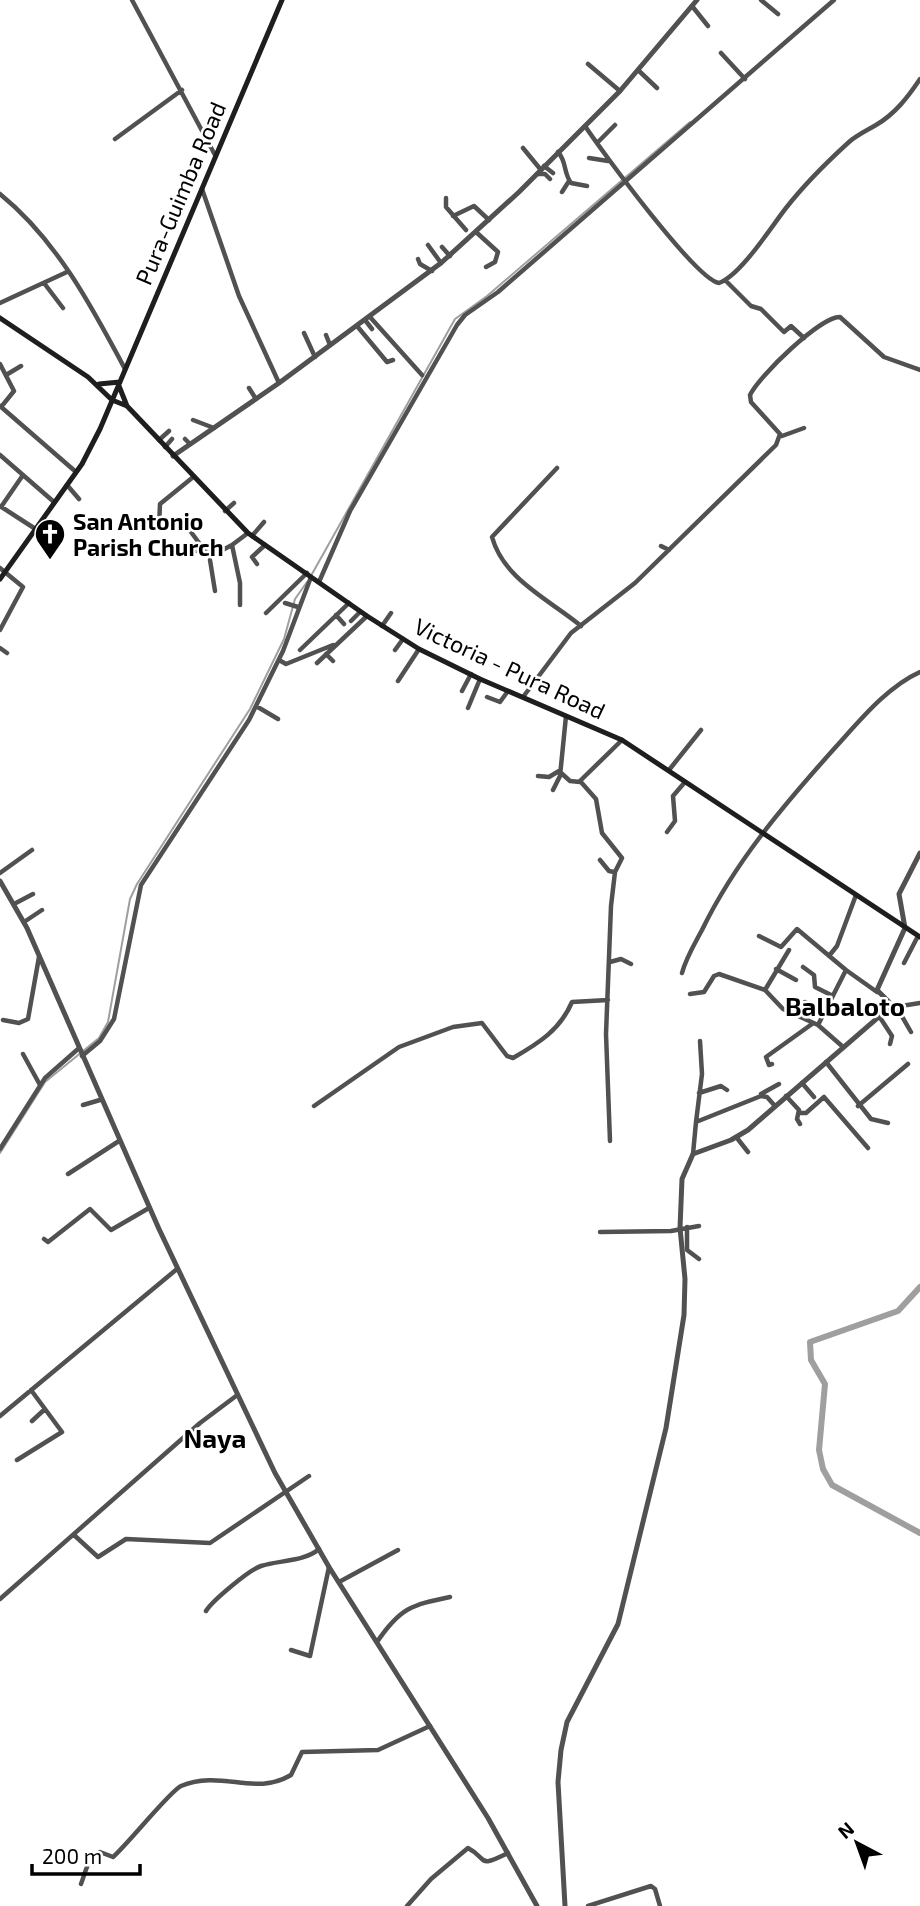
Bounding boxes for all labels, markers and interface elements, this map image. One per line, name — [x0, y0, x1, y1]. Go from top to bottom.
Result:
street label: Pura-Guimba Road — [129, 97, 231, 289]
place label: San Antonio Parish Church — [73, 507, 224, 561]
church icon: San Antonio Parish Church — [33, 517, 67, 561]
street label: Victoria - Pura Road — [410, 611, 610, 725]
district label: Balbaloto — [785, 990, 905, 1021]
district label: Naya — [184, 1422, 246, 1454]
north arrow — [822, 1808, 892, 1878]
text: N — [833, 1817, 858, 1843]
scale bar — [32, 1832, 140, 1876]
text: 200 m — [42, 1843, 102, 1868]

